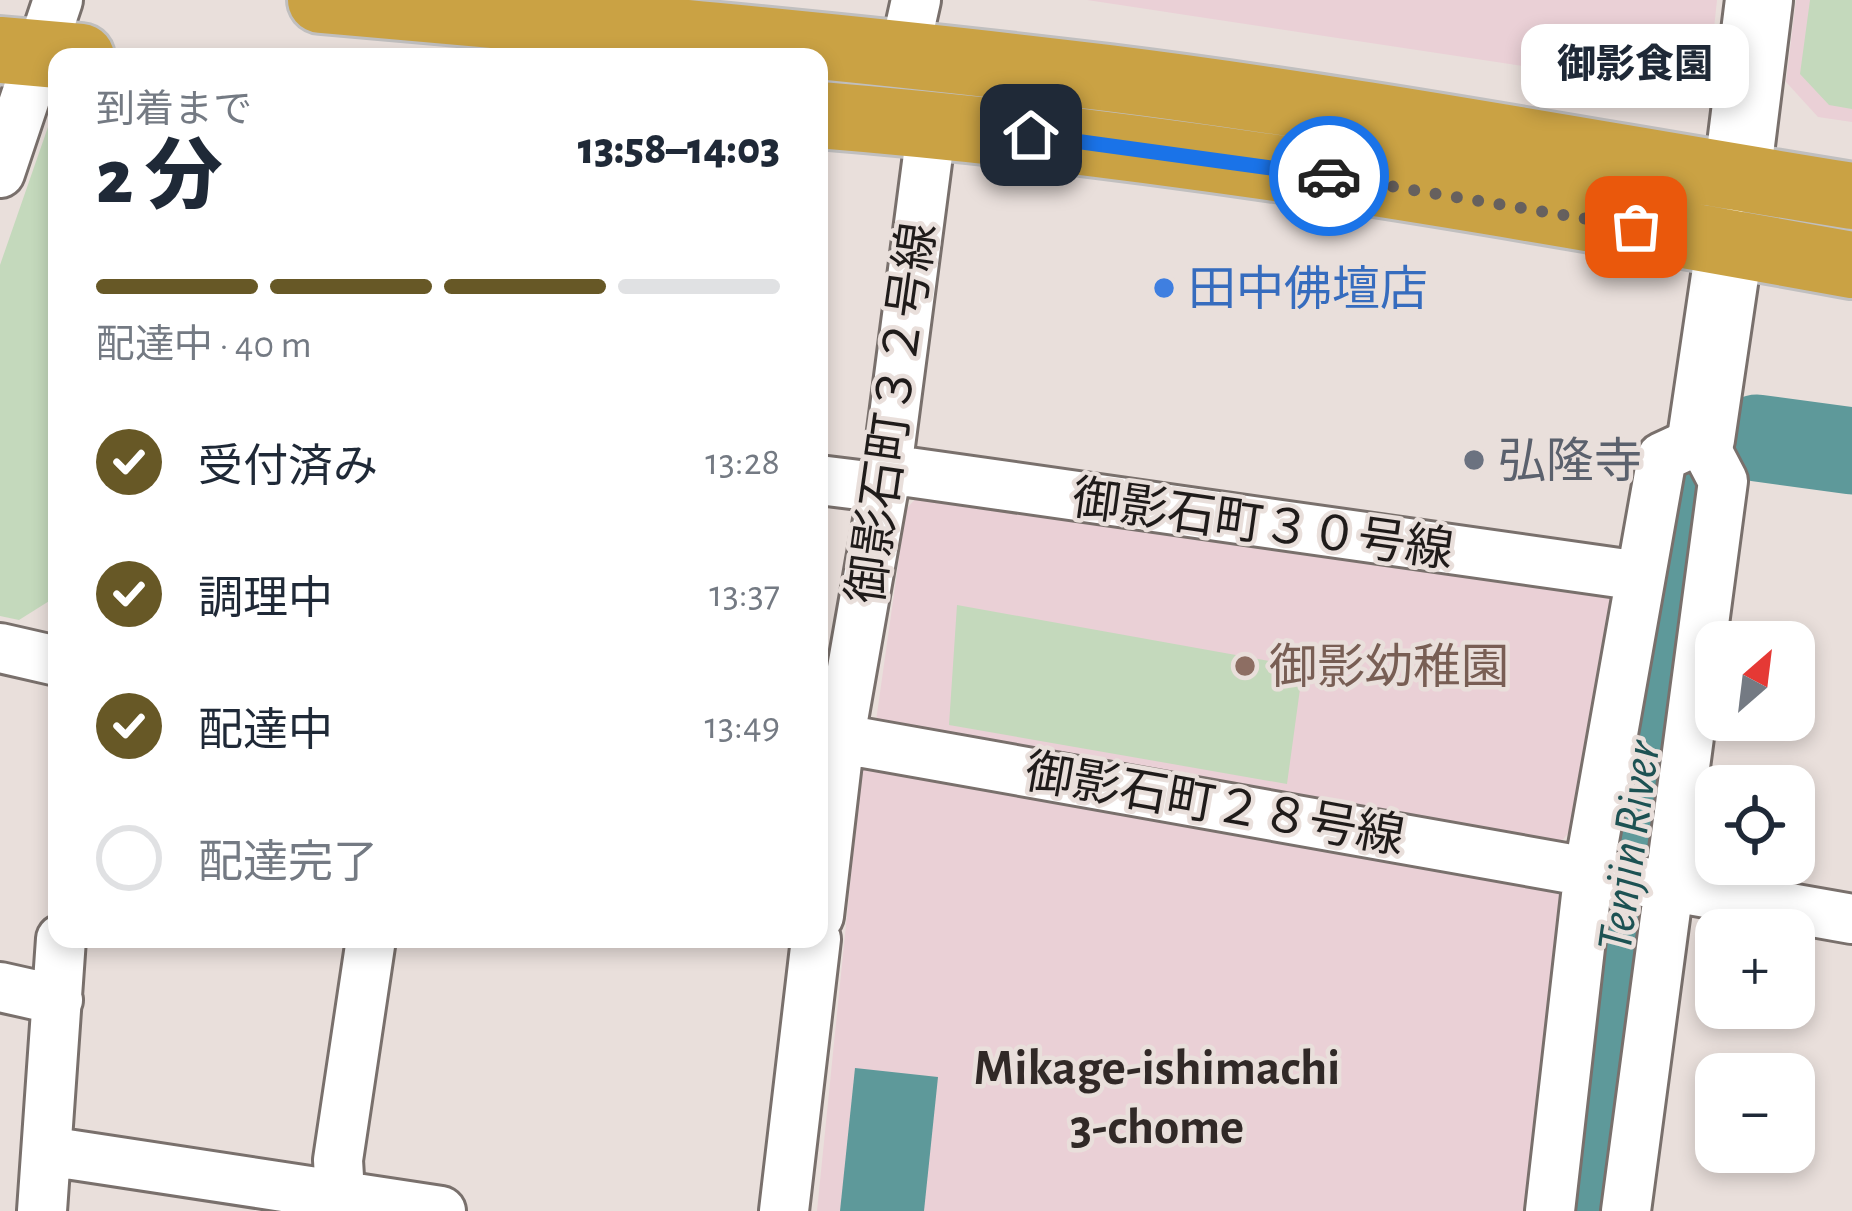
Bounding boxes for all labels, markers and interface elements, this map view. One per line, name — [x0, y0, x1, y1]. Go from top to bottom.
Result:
callout: 御影食園 — [1522, 23, 1750, 107]
text: 御影食園 — [1557, 46, 1713, 85]
pin — [980, 84, 1082, 186]
text: 到着まで — [96, 91, 252, 130]
icon: home — [998, 102, 1064, 168]
courier — [1269, 116, 1389, 236]
text: 13:58–14:03 — [578, 127, 780, 172]
text: 2 分 — [96, 140, 223, 218]
icon: car — [1296, 143, 1362, 209]
pin — [1585, 176, 1687, 278]
icon: bag — [1603, 194, 1669, 260]
street label: 御影石町３２号線 — [841, 220, 944, 607]
place label: 田中佛壇店 — [1188, 264, 1428, 315]
marker: 田中佛壇店 — [1151, 275, 1177, 301]
text: 配達中 · 40 m — [96, 326, 312, 365]
icon: check — [96, 429, 162, 495]
place label: 弘隆寺 — [1498, 436, 1642, 487]
text: 13:28 — [705, 443, 780, 482]
text: 受付済み — [198, 445, 378, 490]
marker: 弘隆寺 — [1461, 447, 1487, 473]
street label: 御影石町３０号線 — [1069, 473, 1456, 576]
icon: check — [96, 561, 162, 627]
text: 13:37 — [709, 575, 780, 614]
text: 調理中 — [198, 577, 333, 622]
north arrow — [1695, 621, 1815, 741]
map controls — [1695, 621, 1815, 1173]
place label: 御影幼稚園 — [1269, 642, 1509, 693]
marker: 御影幼稚園 — [1232, 653, 1258, 679]
icon: check — [96, 693, 162, 759]
text: 13:49 — [704, 707, 780, 746]
text: 配達中 — [198, 709, 333, 754]
water label: Tenjin River — [1589, 737, 1670, 955]
street label: 御影石町２８号線 — [1021, 746, 1408, 863]
button: locate — [1695, 765, 1815, 885]
text: 配達完了 — [198, 841, 378, 886]
button: + — [1695, 909, 1815, 1029]
district label: Mikage-ishimachi 3-chome — [974, 1043, 1340, 1153]
button: − — [1695, 1053, 1815, 1173]

